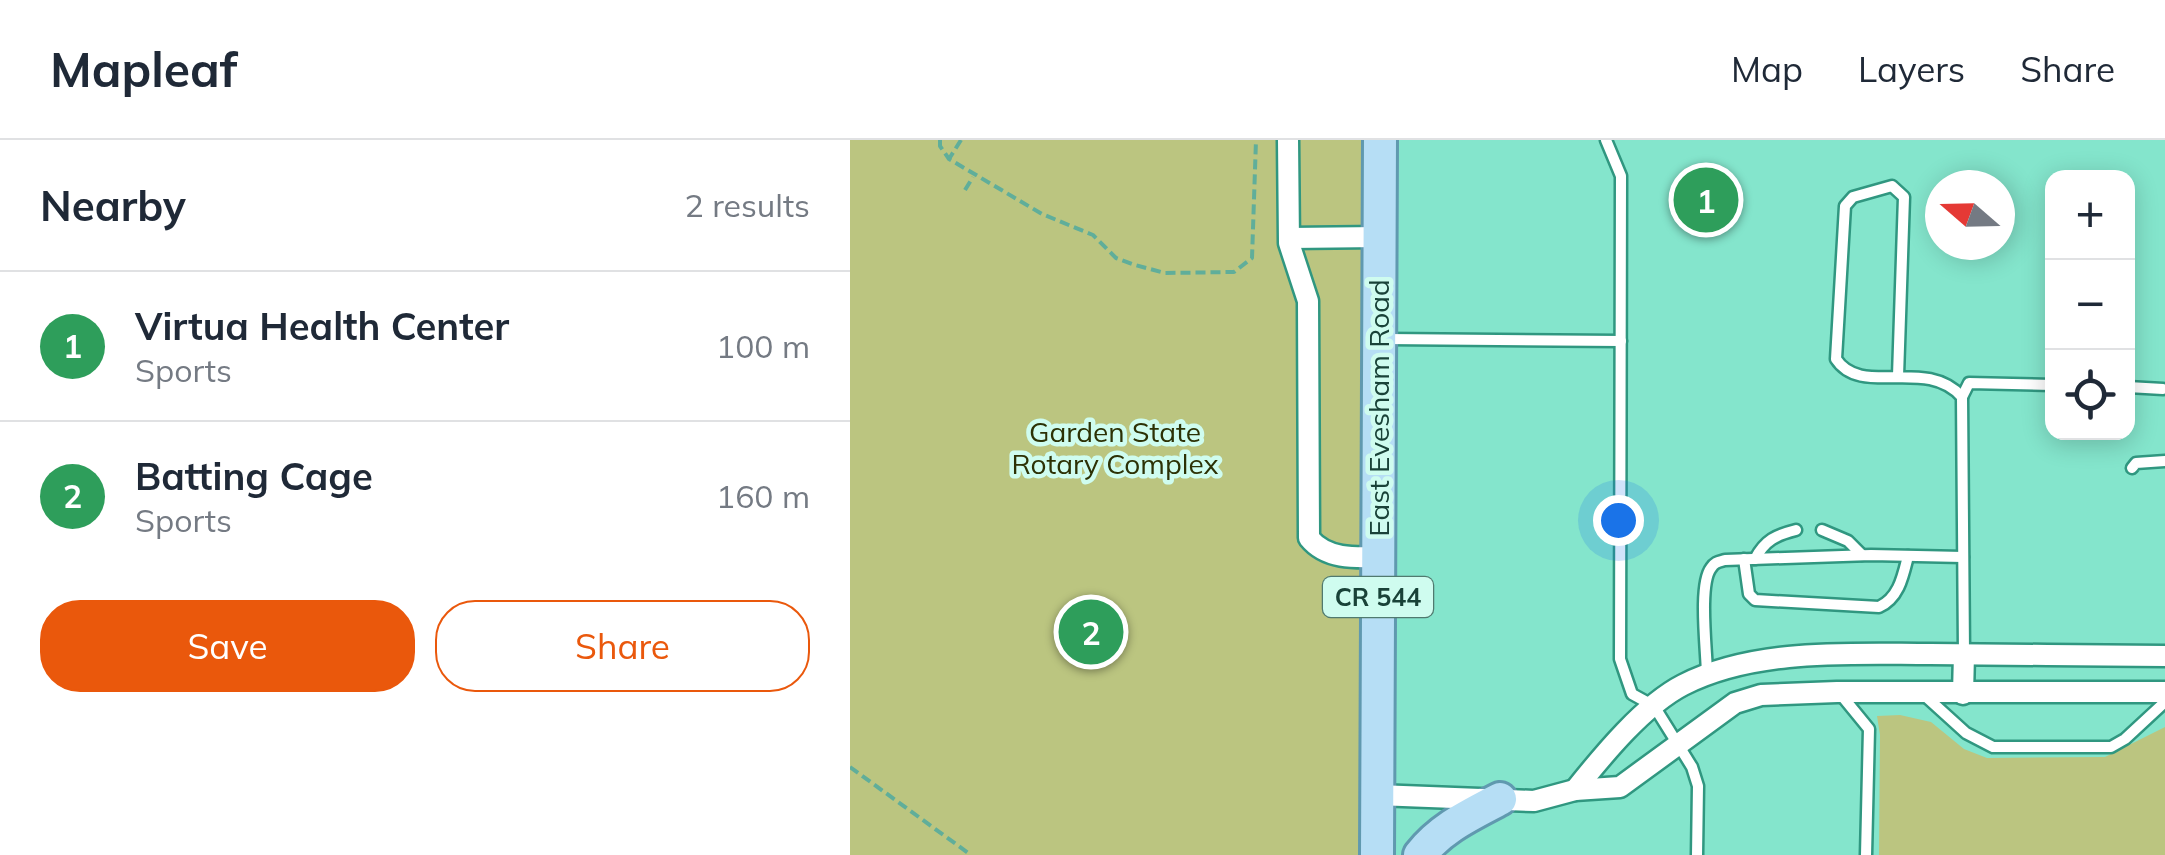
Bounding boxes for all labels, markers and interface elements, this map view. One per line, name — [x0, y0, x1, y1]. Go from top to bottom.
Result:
text: Mapleaf — [50, 39, 238, 99]
text: Map — [1731, 47, 1803, 91]
text: Layers — [1858, 47, 1965, 91]
text: Share — [2020, 47, 2115, 91]
pin: 1 — [1674, 162, 1738, 238]
north arrow — [1925, 170, 2015, 260]
map controls — [2045, 170, 2135, 440]
button: + — [2045, 170, 2135, 260]
text: Nearby — [40, 179, 186, 232]
text: 2 results — [685, 185, 810, 225]
button: − — [2045, 260, 2135, 350]
street label: East Evesham Road — [1361, 279, 1396, 537]
text: Virtua Health Center — [135, 302, 509, 350]
text: 1 — [63, 326, 82, 366]
text: 100 m — [716, 326, 810, 366]
text: Sports — [135, 350, 232, 390]
button: locate — [2045, 350, 2135, 440]
park label: Garden State Rotary Complex — [1012, 414, 1219, 481]
text: Batting Cage — [135, 452, 373, 500]
text: 2 — [63, 476, 82, 516]
text: 160 m — [716, 476, 810, 516]
your location — [1593, 495, 1644, 546]
text: Sports — [135, 500, 232, 540]
road number: CR 544 — [1323, 577, 1433, 617]
pin: 2 — [1058, 594, 1124, 670]
button: Save — [40, 600, 415, 692]
button: Share — [435, 600, 810, 692]

